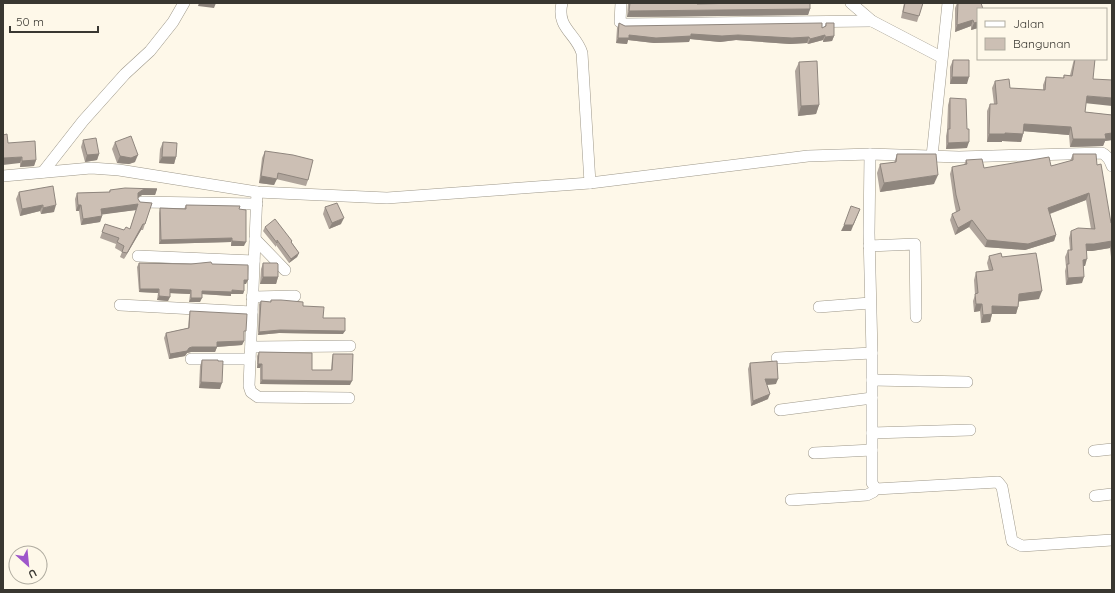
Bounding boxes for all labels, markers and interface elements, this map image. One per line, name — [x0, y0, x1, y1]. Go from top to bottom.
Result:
scale bar — [10, 8, 98, 34]
legend — [977, 8, 1107, 60]
text: 50 m — [16, 14, 44, 29]
text: Jalan — [1013, 16, 1044, 31]
text: Bangunan — [1013, 36, 1070, 51]
north arrow — [8, 545, 48, 585]
text: U — [26, 566, 39, 582]

